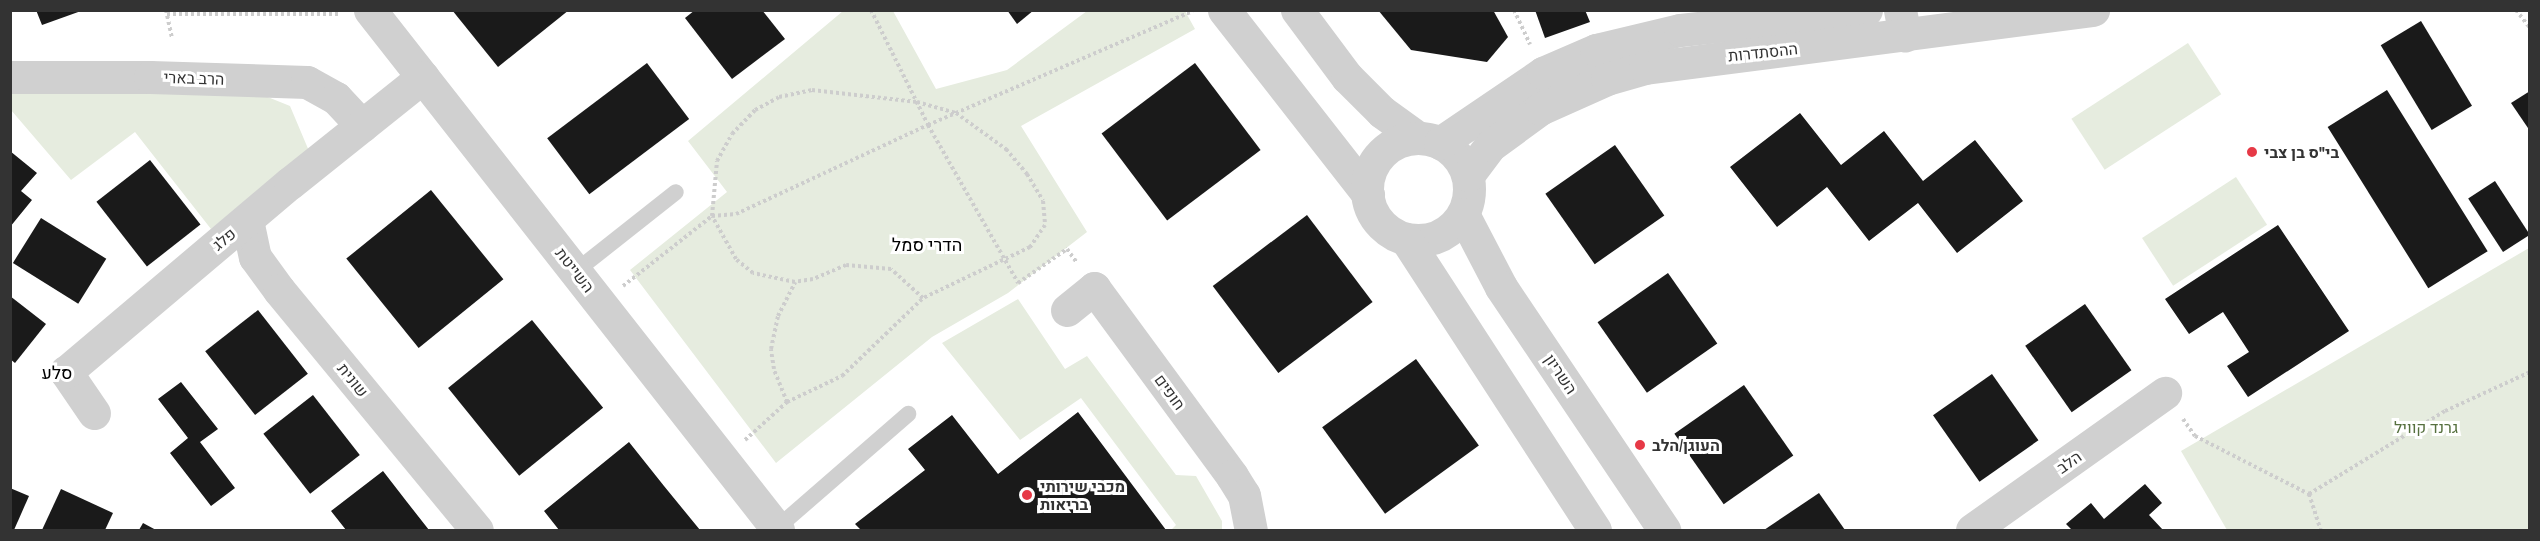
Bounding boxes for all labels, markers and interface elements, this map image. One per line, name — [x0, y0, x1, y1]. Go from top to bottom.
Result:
street label: ההסתדרות — [1727, 39, 1799, 65]
street label: הרב בארי — [163, 67, 225, 89]
place label: בי"ס בן צבי — [2264, 142, 2339, 162]
marker: בי"ס בן צבי — [2245, 145, 2259, 159]
street label: פלג — [208, 224, 240, 254]
district label: הדרי סמל — [892, 234, 962, 256]
street label: השייטת — [552, 244, 598, 296]
street label: השריון — [1541, 350, 1581, 398]
street label: שונית — [334, 359, 372, 401]
district label: סלע — [41, 362, 73, 384]
street label: חופים — [1151, 370, 1189, 414]
park label: גרנד קוויל — [2394, 417, 2458, 437]
place label: העוגן/הלב — [1652, 435, 1720, 455]
marker: העוגן/הלב — [1633, 438, 1647, 452]
street label: הלב — [2053, 447, 2085, 477]
place label: מכבי שירותי בריאות — [1040, 476, 1125, 514]
marker: מכבי שירותי בריאות — [1018, 486, 1036, 504]

